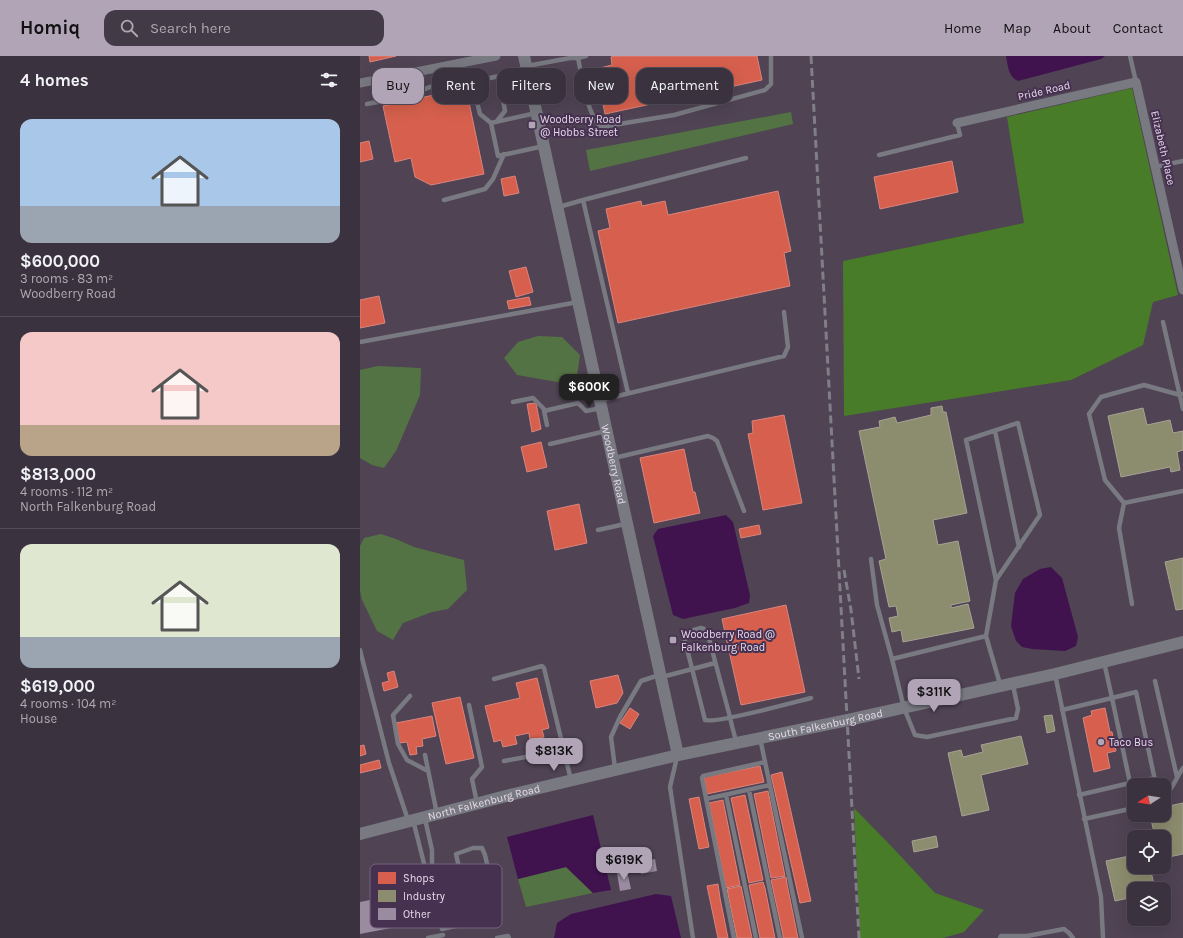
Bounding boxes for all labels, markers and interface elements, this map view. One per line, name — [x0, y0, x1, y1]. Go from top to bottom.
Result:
search box — [104, 10, 384, 46]
text: Homiq — [20, 17, 80, 39]
icon: search — [118, 17, 140, 39]
text: Search here — [150, 19, 231, 37]
text: Home — [944, 20, 981, 37]
text: Map — [1003, 20, 1031, 37]
text: About — [1053, 20, 1091, 37]
text: Contact — [1113, 20, 1163, 37]
chip: Buy — [372, 68, 424, 104]
chip: Rent — [432, 68, 489, 104]
chip: Filters — [497, 68, 566, 104]
chip: New — [574, 68, 628, 104]
chip: Apartment — [636, 68, 733, 104]
icon: filters — [318, 69, 340, 91]
text: 4 homes — [20, 70, 89, 90]
street label: Pride Road — [1016, 79, 1072, 103]
street label: Elizabeth Place — [1148, 110, 1178, 187]
place label: Woodberry Road @ Hobbs Street — [540, 113, 621, 139]
marker: Woodberry Road @ Hobbs Street — [527, 120, 537, 130]
icon: home — [144, 145, 216, 217]
text: $600,000 — [20, 251, 100, 271]
text: 3 rooms · 83 m² — [20, 271, 113, 286]
text: Woodberry Road — [20, 286, 116, 301]
icon: home — [144, 358, 216, 430]
pin: $600K — [561, 374, 617, 408]
text: $600K — [568, 379, 610, 394]
street label: Woodberry Road — [599, 423, 629, 505]
text: $813,000 — [20, 464, 96, 484]
text: 4 rooms · 112 m² — [20, 484, 113, 499]
text: North Falkenburg Road — [20, 499, 156, 514]
icon: home — [144, 570, 216, 642]
place label: Woodberry Road @ Falkenburg Road — [681, 628, 775, 654]
marker: Woodberry Road @ Falkenburg Road — [668, 635, 678, 645]
text: $619,000 — [20, 676, 95, 696]
pin: $311K — [906, 679, 962, 713]
text: $311K — [917, 684, 951, 699]
text: 4 rooms · 104 m² — [20, 696, 116, 711]
street label: South Falkenburg Road — [767, 706, 884, 743]
text: House — [20, 711, 57, 726]
place label: Taco Bus — [1109, 736, 1153, 749]
marker: Taco Bus — [1096, 737, 1106, 747]
pin: $813K — [526, 738, 582, 772]
text: $813K — [535, 743, 573, 758]
north arrow — [1127, 778, 1171, 822]
map controls — [1127, 778, 1171, 926]
street label: North Falkenburg Road — [426, 782, 541, 823]
button: locate — [1127, 830, 1171, 874]
pin: $619K — [596, 847, 652, 881]
text: $619K — [605, 852, 643, 867]
legend — [370, 864, 502, 928]
text: Shops — [403, 872, 435, 885]
button: layers — [1127, 882, 1171, 926]
text: Industry — [403, 890, 445, 903]
text: Other — [403, 908, 431, 921]

